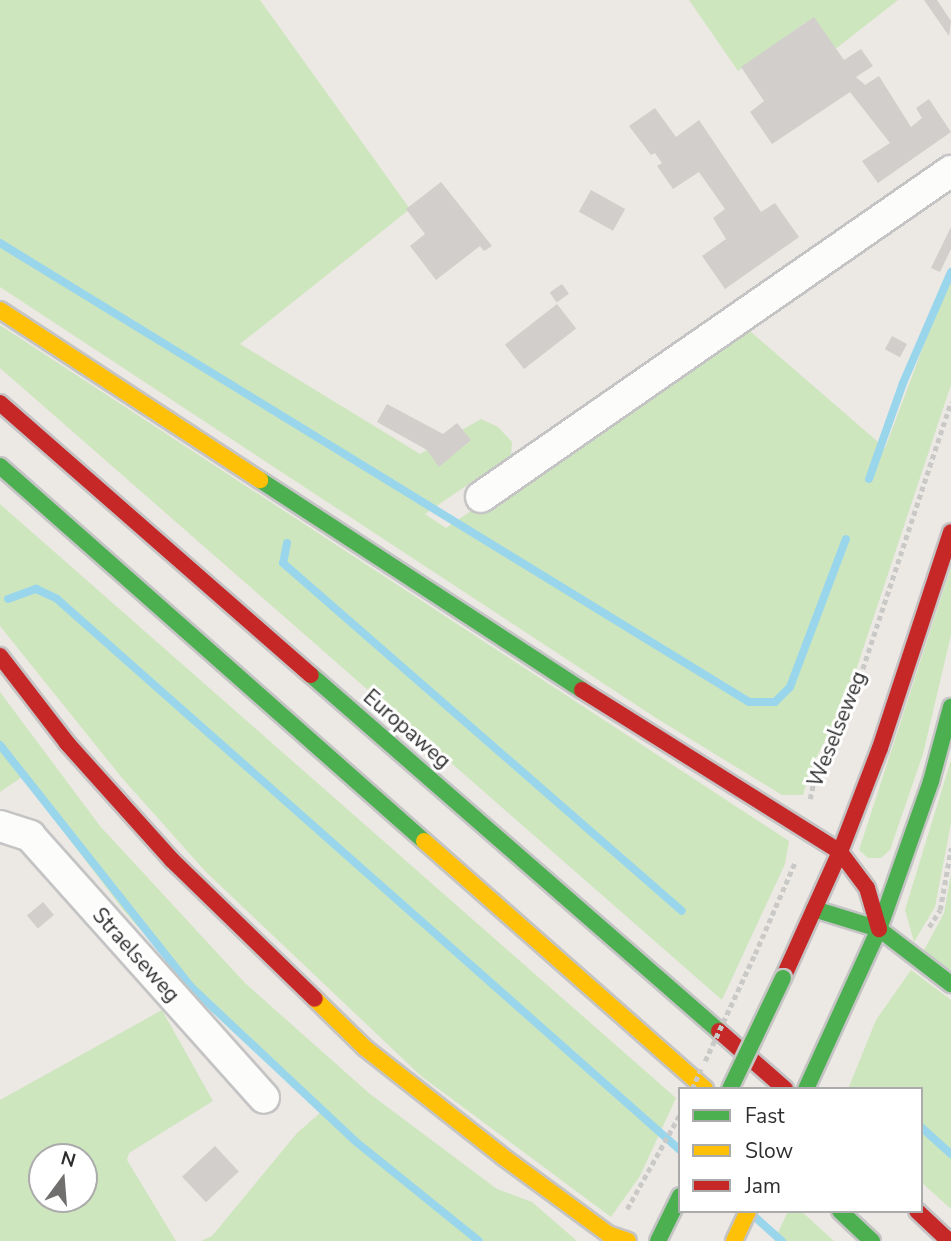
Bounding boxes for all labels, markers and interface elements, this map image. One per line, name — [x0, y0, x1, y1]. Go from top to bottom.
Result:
street label: Weselseweg — [802, 667, 872, 791]
street label: Europaweg — [358, 684, 456, 774]
street label: Straelseweg — [87, 903, 185, 1007]
legend — [678, 1087, 923, 1213]
text: Fast — [745, 1102, 785, 1130]
text: Slow — [745, 1137, 793, 1165]
north arrow — [28, 1143, 98, 1213]
text: N — [58, 1145, 79, 1174]
text: Jam — [745, 1172, 781, 1200]

